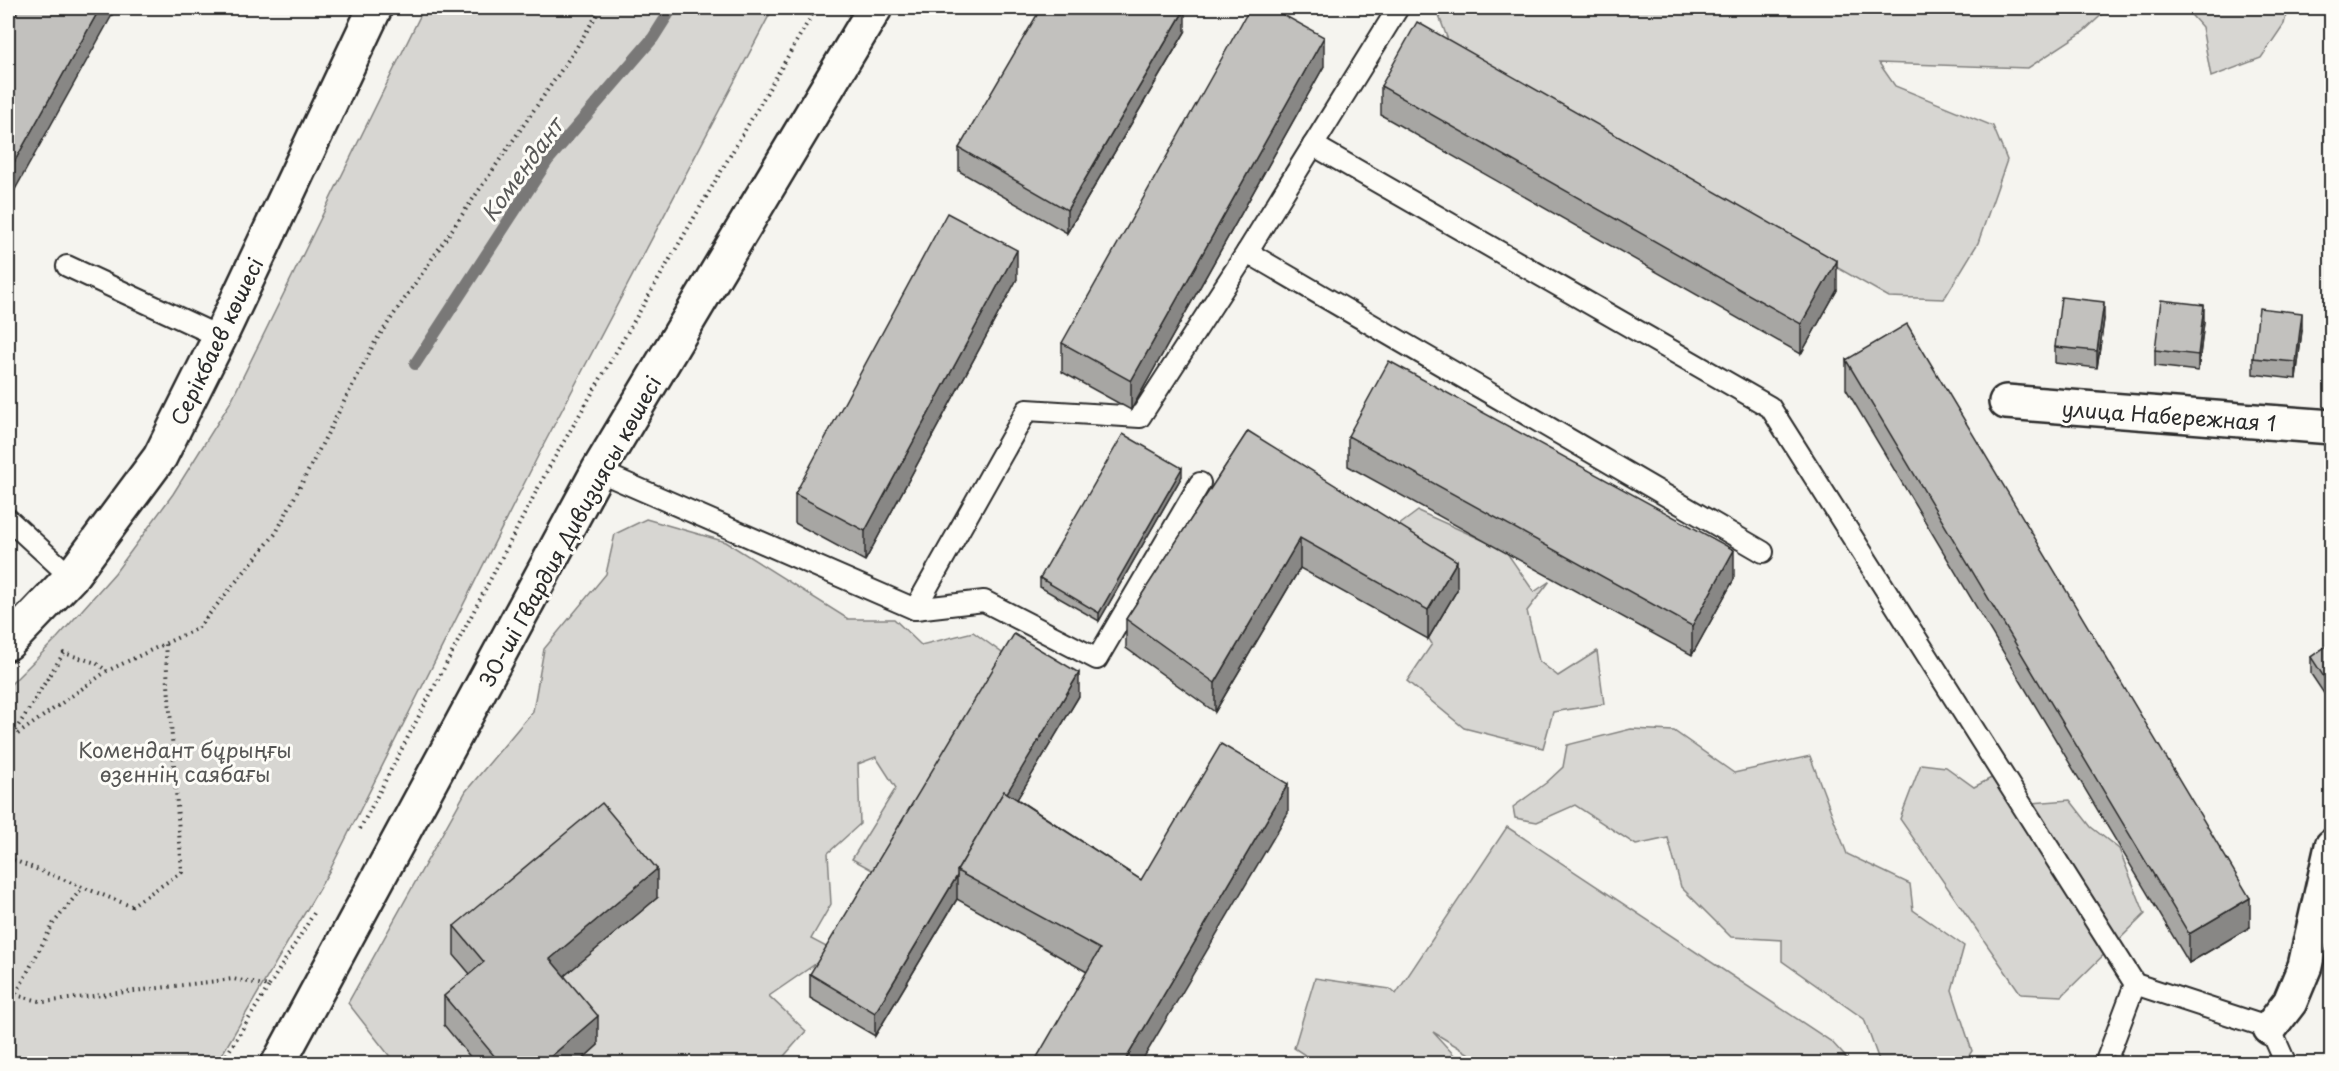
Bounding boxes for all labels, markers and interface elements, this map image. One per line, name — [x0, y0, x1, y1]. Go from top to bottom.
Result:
water label: Комендант — [472, 108, 572, 228]
street label: Серікбаев көшесі — [161, 252, 271, 430]
street label: 30-ші Гвардия Дивизиясы көшесі — [470, 369, 668, 693]
street label: улица Набережная 1 — [2061, 392, 2277, 438]
park label: Комендант бұрыңғы өзеннің саябағы — [78, 733, 292, 789]

